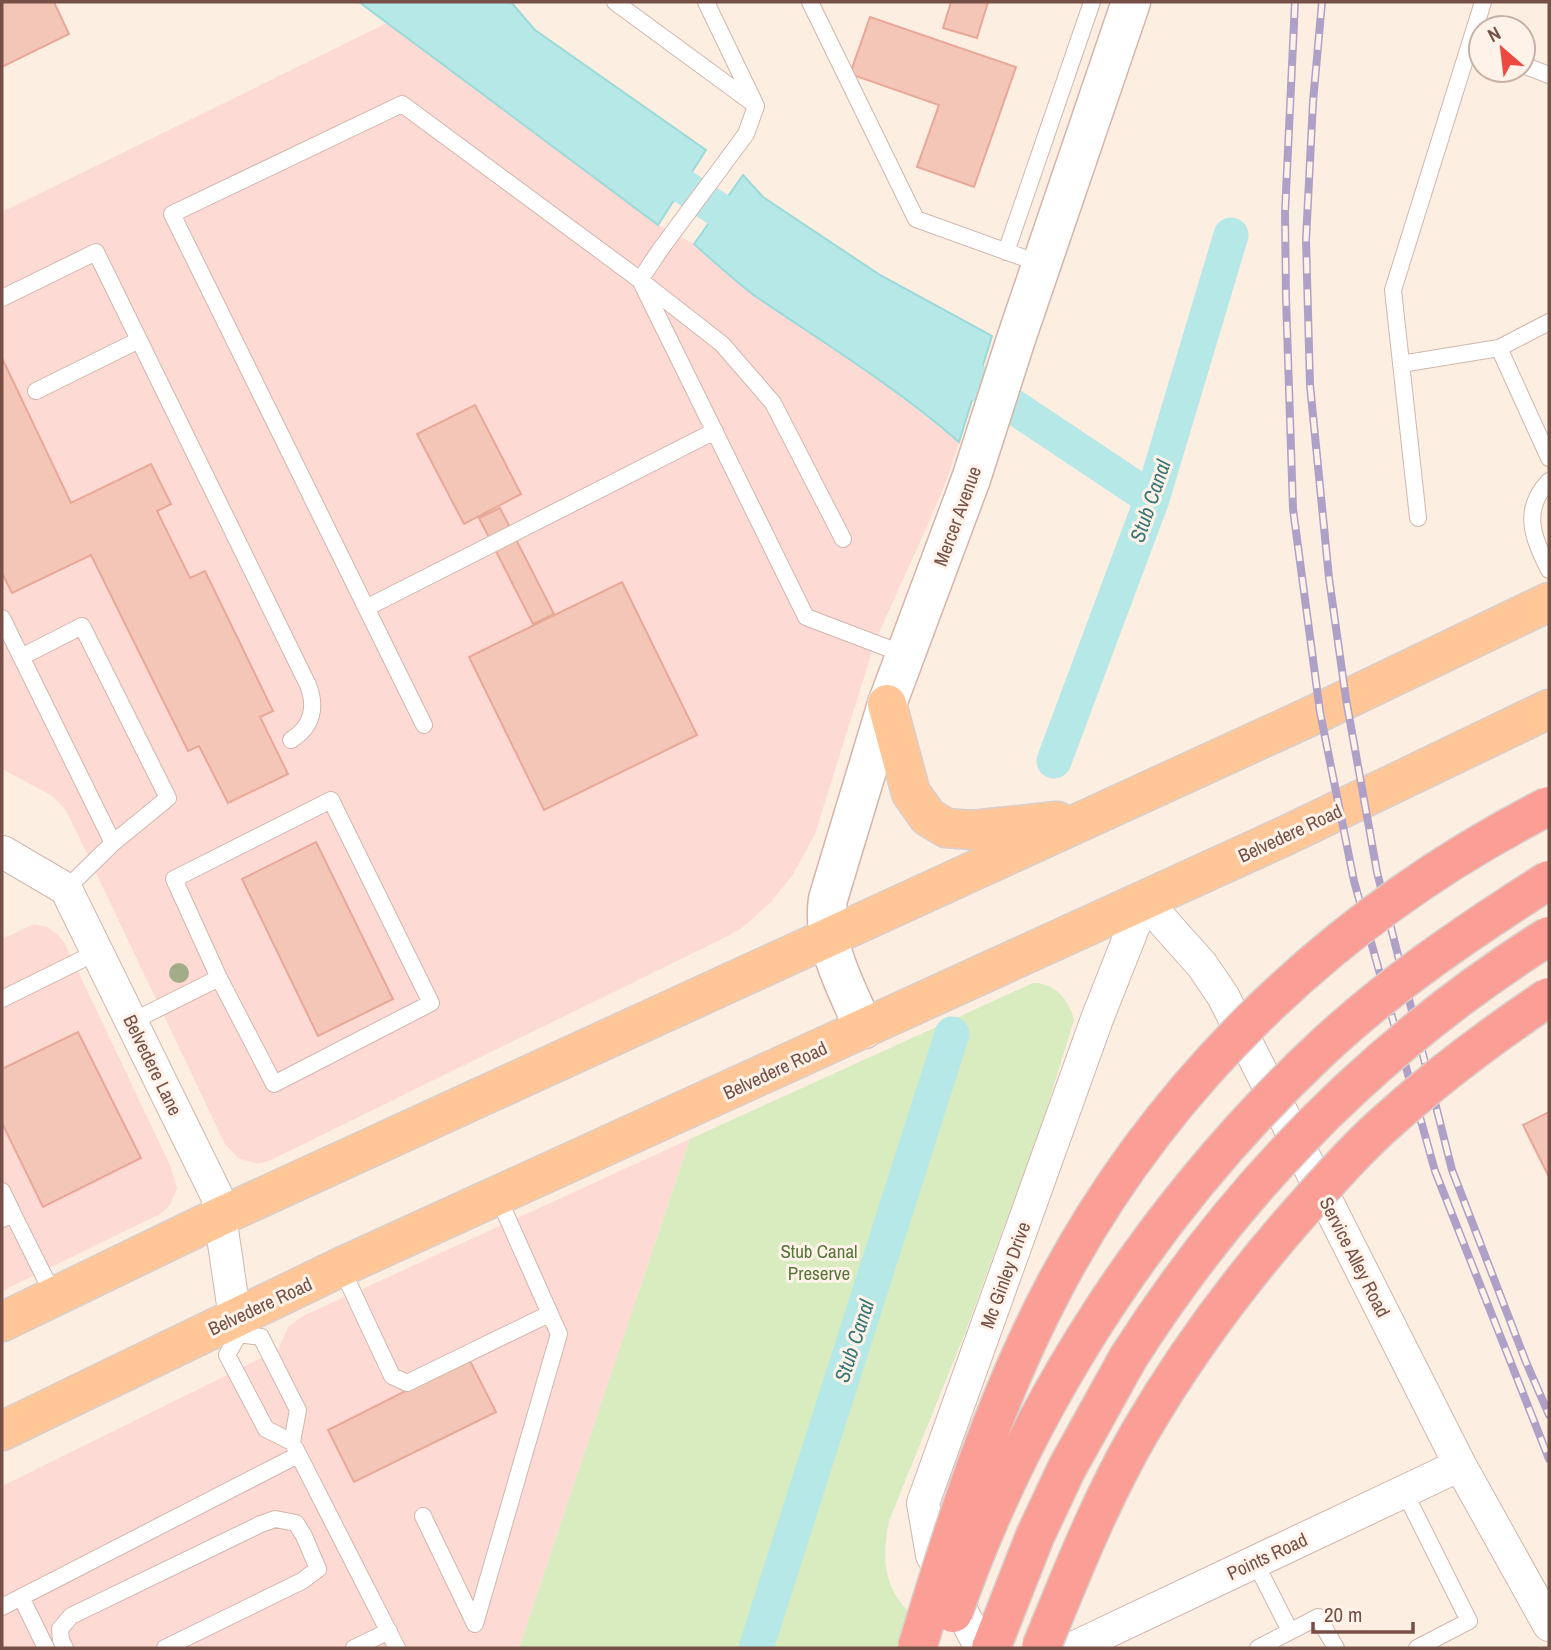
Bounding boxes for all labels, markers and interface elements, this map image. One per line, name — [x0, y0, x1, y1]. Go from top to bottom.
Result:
north arrow — [1467, 14, 1537, 84]
text: N — [1483, 20, 1505, 48]
water label: Stub Canal — [1122, 455, 1178, 546]
street label: Mercer Avenue — [927, 462, 987, 570]
street label: Belvedere Road — [1234, 798, 1346, 868]
street label: Belvedere Lane — [117, 1010, 189, 1120]
street label: Belvedere Road — [719, 1035, 831, 1105]
street label: Service Alley Road — [1314, 1192, 1396, 1322]
street label: Mc Ginley Drive — [974, 1218, 1036, 1332]
park label: Stub Canal Preserve — [780, 1238, 858, 1286]
street label: Belvedere Road — [204, 1271, 316, 1341]
water label: Stub Canal — [827, 1295, 881, 1386]
street label: Points Road — [1223, 1526, 1311, 1586]
scale bar — [1313, 1590, 1413, 1634]
text: 20 m — [1324, 1600, 1362, 1629]

